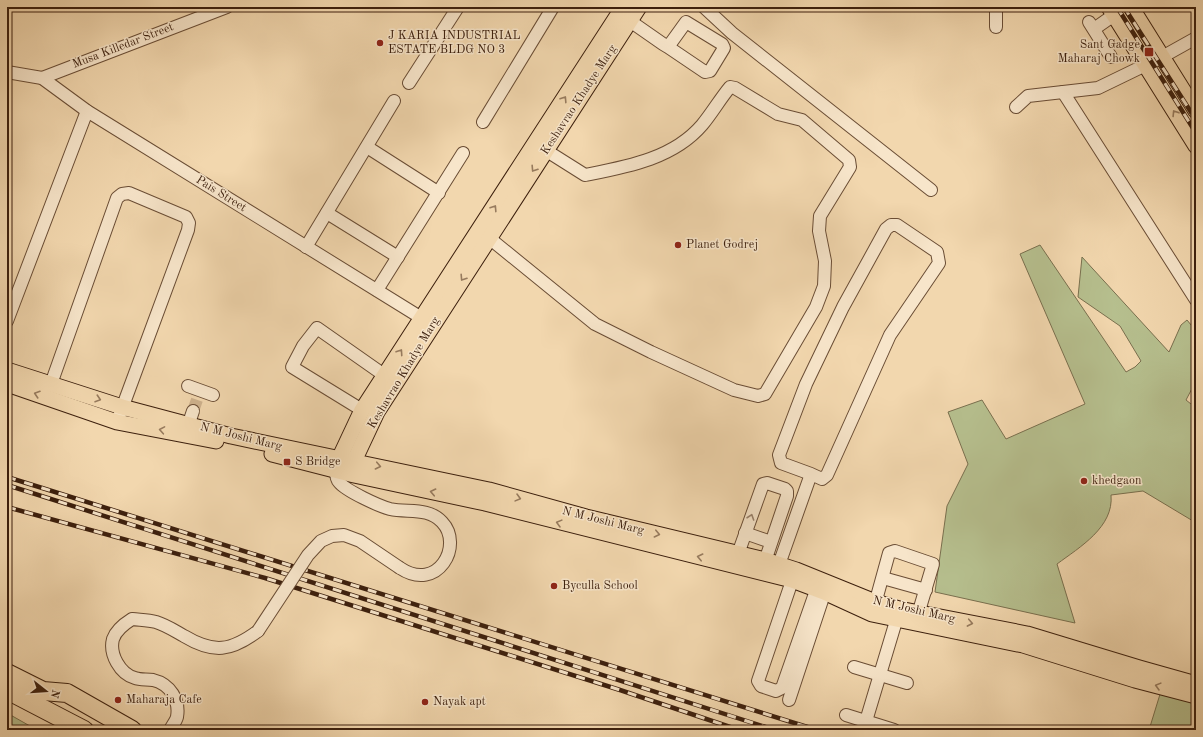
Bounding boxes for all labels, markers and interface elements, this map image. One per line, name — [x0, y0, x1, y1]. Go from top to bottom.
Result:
street label: Musa Killedar Street — [71, 21, 175, 71]
place label: J KARIA INDUSTRIAL ESTATE BLDG NO 3 — [388, 30, 521, 56]
marker: J KARIA INDUSTRIAL ESTATE BLDG NO 3 — [375, 38, 385, 48]
place label: Sant Gadge Maharaj Chowk — [1058, 39, 1140, 65]
street label: Keshavrao Khadye Marg — [539, 43, 619, 157]
marker: Sant Gadge Maharaj Chowk — [1143, 46, 1155, 58]
one-way arrow — [559, 96, 566, 103]
one-way arrow — [1173, 110, 1180, 117]
one-way arrow — [531, 165, 539, 172]
street label: Pais Street — [194, 174, 248, 214]
one-way arrow — [489, 205, 497, 212]
place label: Planet Godrej — [686, 239, 758, 251]
marker: Planet Godrej — [673, 240, 683, 250]
one-way arrow — [461, 274, 468, 281]
street label: Keshavrao Khadye Marg — [366, 315, 442, 431]
one-way arrow — [395, 349, 402, 356]
one-way arrow — [34, 390, 41, 399]
one-way arrow — [94, 394, 101, 403]
street label: N M Joshi Marg — [199, 421, 284, 453]
one-way arrow — [159, 426, 165, 435]
place label: S Bridge — [295, 456, 341, 468]
marker: S Bridge — [282, 457, 292, 467]
one-way arrow — [375, 462, 381, 470]
place label: khedgaon — [1092, 475, 1142, 487]
marker: khedgaon — [1079, 476, 1089, 486]
one-way arrow — [430, 489, 436, 497]
one-way arrow — [514, 493, 521, 502]
street label: N M Joshi Marg — [561, 505, 646, 537]
one-way arrow — [746, 513, 755, 520]
one-way arrow — [556, 519, 563, 528]
one-way arrow — [654, 530, 661, 538]
one-way arrow — [696, 553, 703, 561]
place label: Byculla School — [562, 580, 638, 592]
marker: Byculla School — [549, 581, 559, 591]
street label: N M Joshi Marg — [872, 595, 957, 625]
one-way arrow — [967, 618, 973, 627]
north arrow — [26, 671, 66, 711]
one-way arrow — [1155, 683, 1162, 691]
text: N — [47, 688, 61, 700]
place label: Maharaja Cafe — [126, 694, 202, 706]
marker: Maharaja Cafe — [113, 695, 123, 705]
place label: Nayak apt — [433, 696, 486, 708]
marker: Nayak apt — [420, 697, 430, 707]

